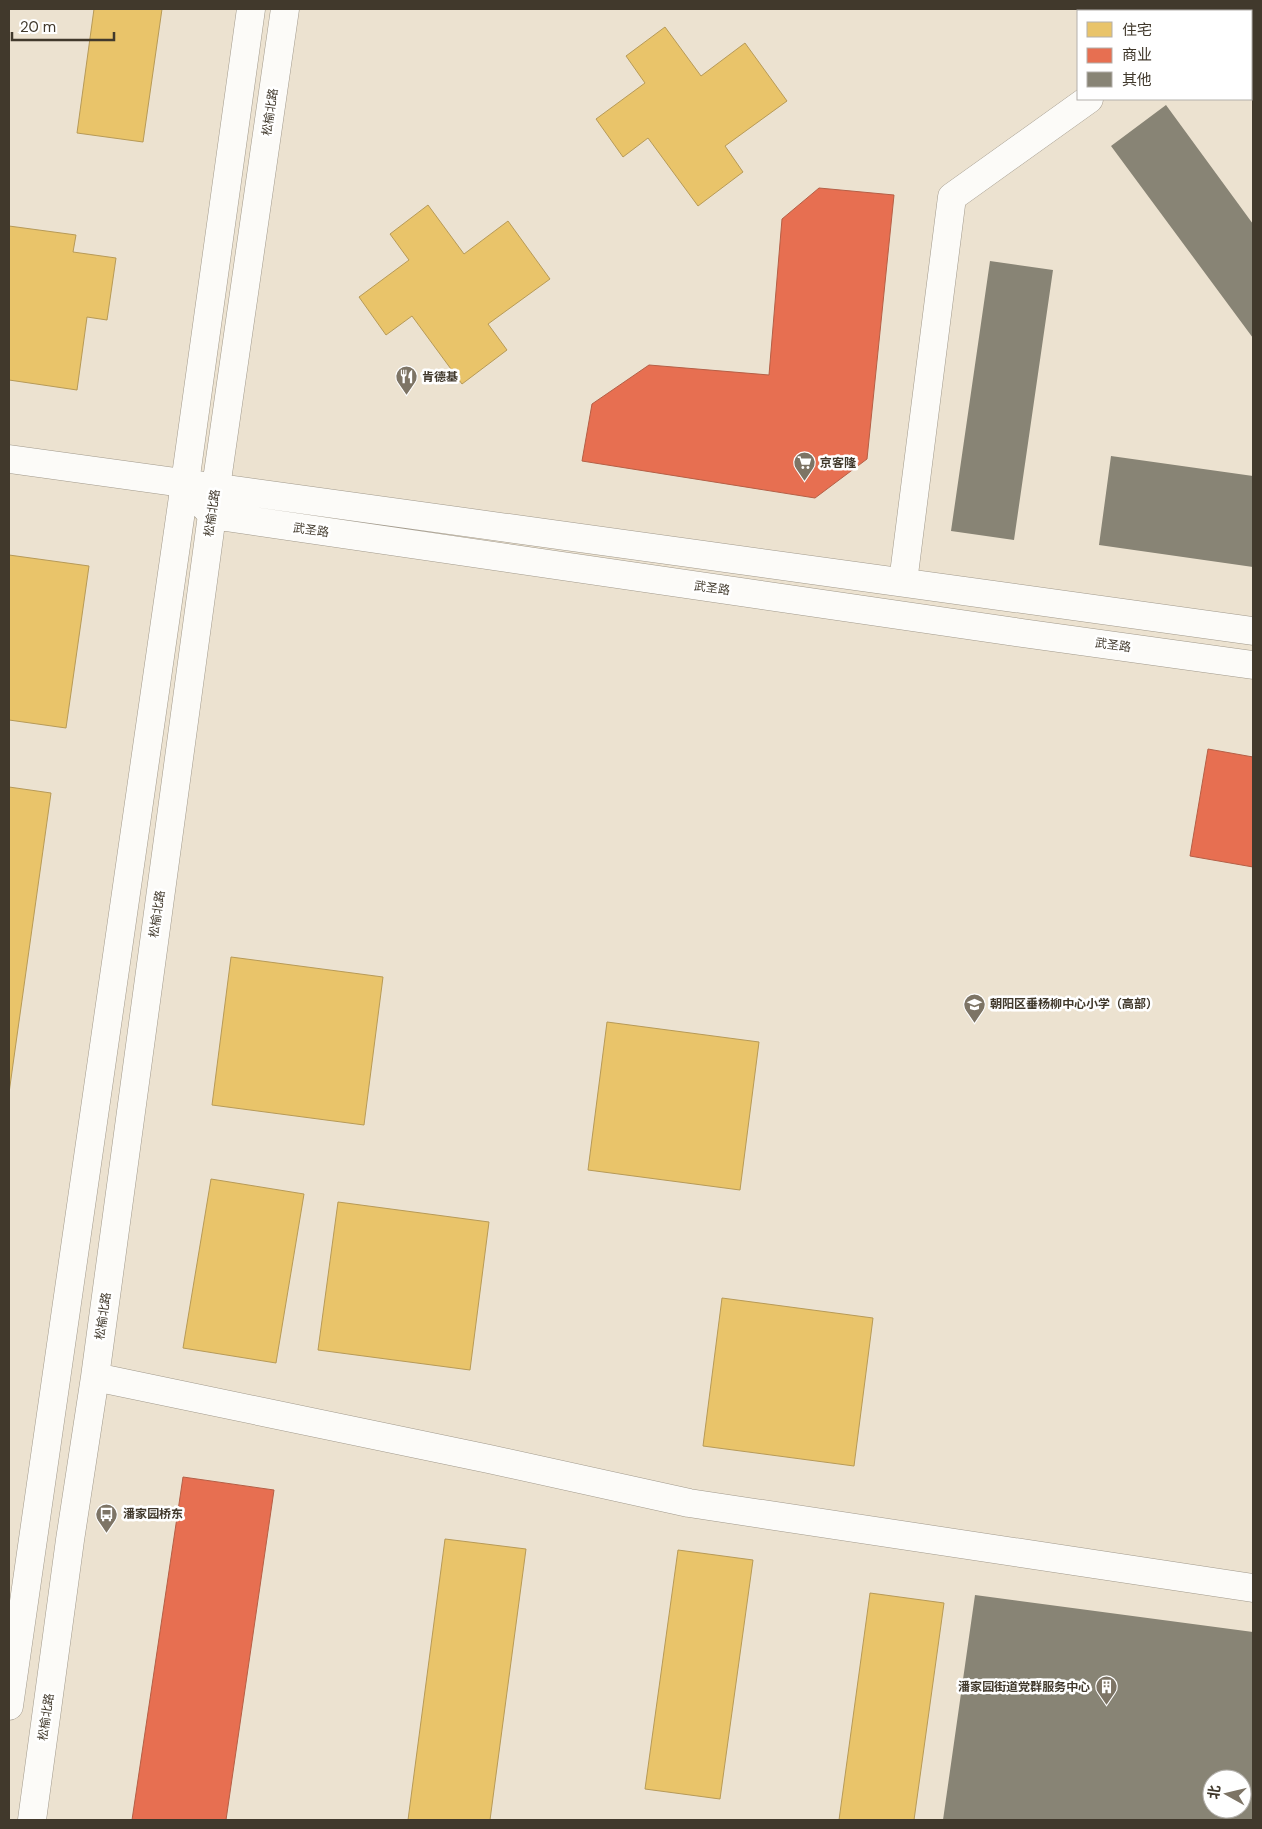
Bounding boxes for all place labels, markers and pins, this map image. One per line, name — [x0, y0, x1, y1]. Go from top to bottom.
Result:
restaurant icon: 肯德基 — [394, 365, 418, 396]
place label: 肯德基 — [422, 369, 458, 385]
supermarket icon: 京客隆 — [792, 451, 816, 482]
place label: 京客隆 — [820, 455, 857, 471]
school or university icon: 朝阳区垂杨柳中心小学（高部） — [962, 992, 986, 1023]
place label: 朝阳区垂杨柳中心小学（高部） — [990, 996, 1158, 1012]
bus stop icon: 潘家园桥东 — [95, 1502, 119, 1533]
place label: 潘家园桥东 — [123, 1506, 183, 1522]
building icon: 潘家园街道党群服务中心 — [1094, 1675, 1118, 1706]
place label: 潘家园街道党群服务中心 — [958, 1679, 1090, 1695]

